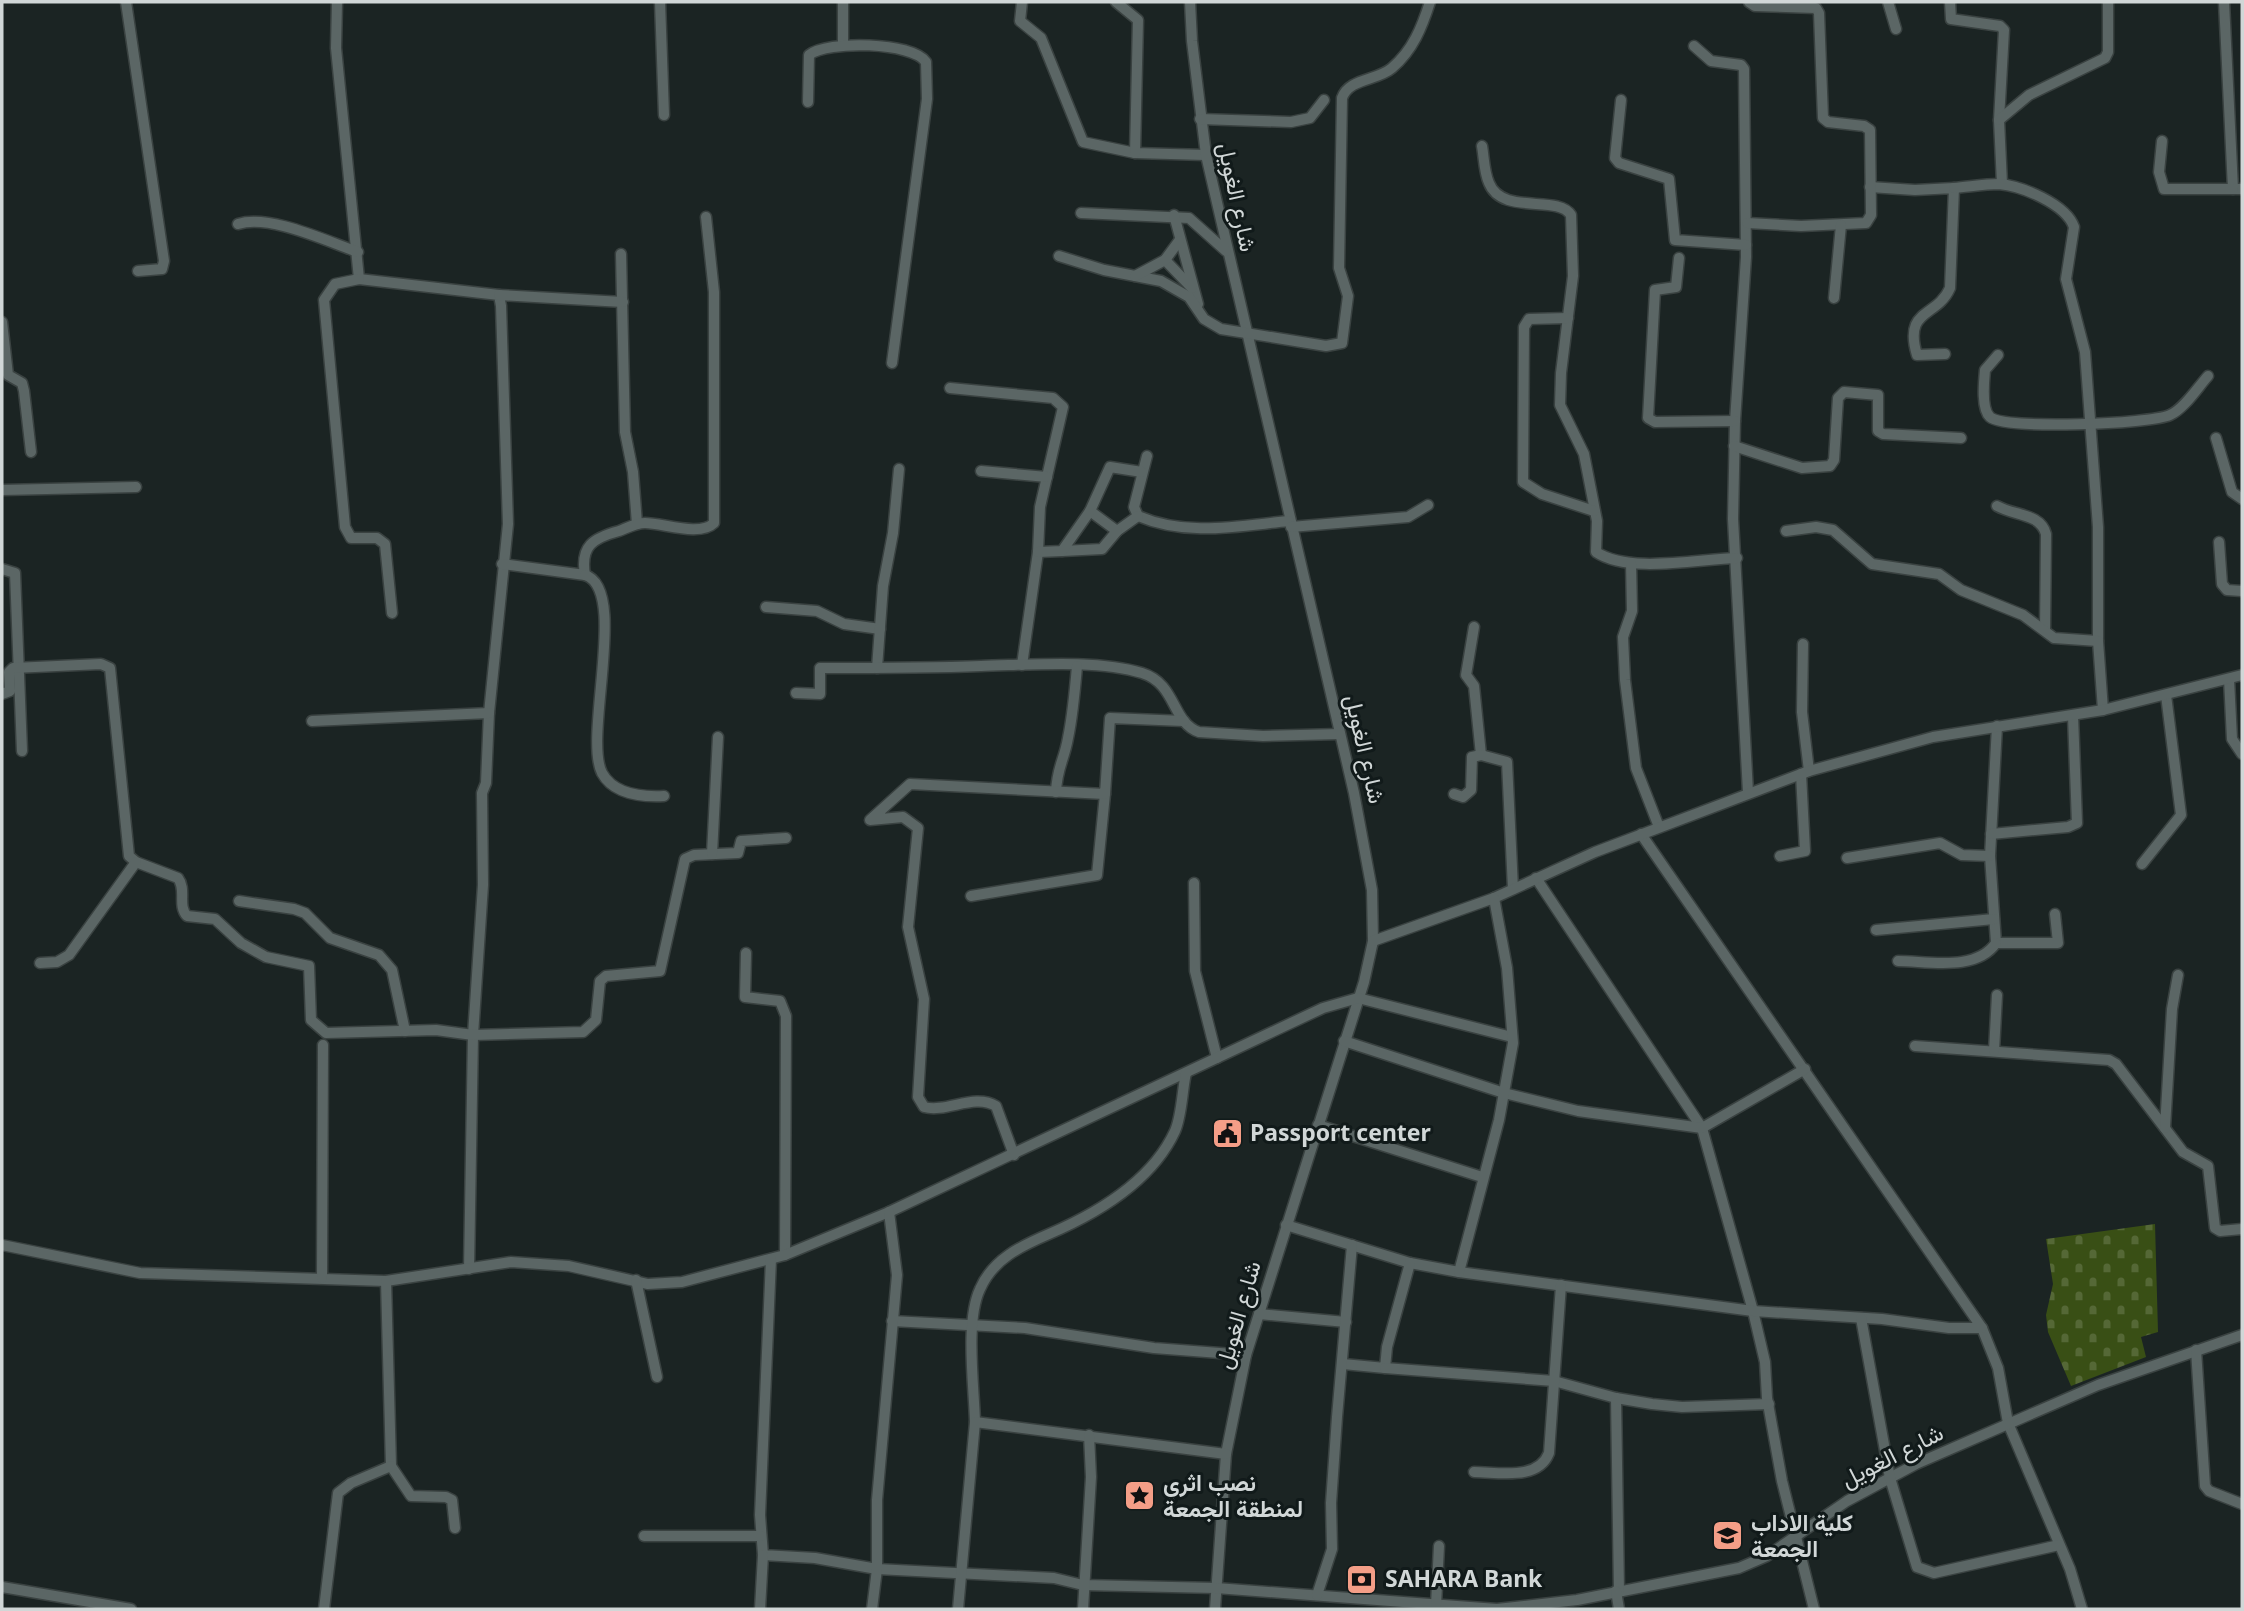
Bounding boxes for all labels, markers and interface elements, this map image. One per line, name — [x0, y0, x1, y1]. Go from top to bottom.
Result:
street label: شارع الغويل — [1210, 139, 1265, 255]
street label: شارع الغويل — [1337, 691, 1394, 807]
public building icon: Passport center — [1210, 1116, 1244, 1150]
place label: Passport center — [1250, 1116, 1431, 1148]
street label: شارع الغويل — [1206, 1257, 1269, 1373]
street label: شارع الغويل — [1835, 1416, 1949, 1495]
place label: نصب اثري لمنطقة الجمعة — [1163, 1466, 1303, 1524]
place icon: نصب اثري لمنطقة الجمعة — [1123, 1479, 1157, 1513]
place label: كلية اﻻداب الجمعة — [1751, 1506, 1853, 1564]
school or university icon: كلية اﻻداب الجمعة — [1711, 1519, 1745, 1553]
bank icon: SAHARA Bank — [1345, 1562, 1379, 1596]
place label: SAHARA Bank — [1385, 1562, 1543, 1594]

